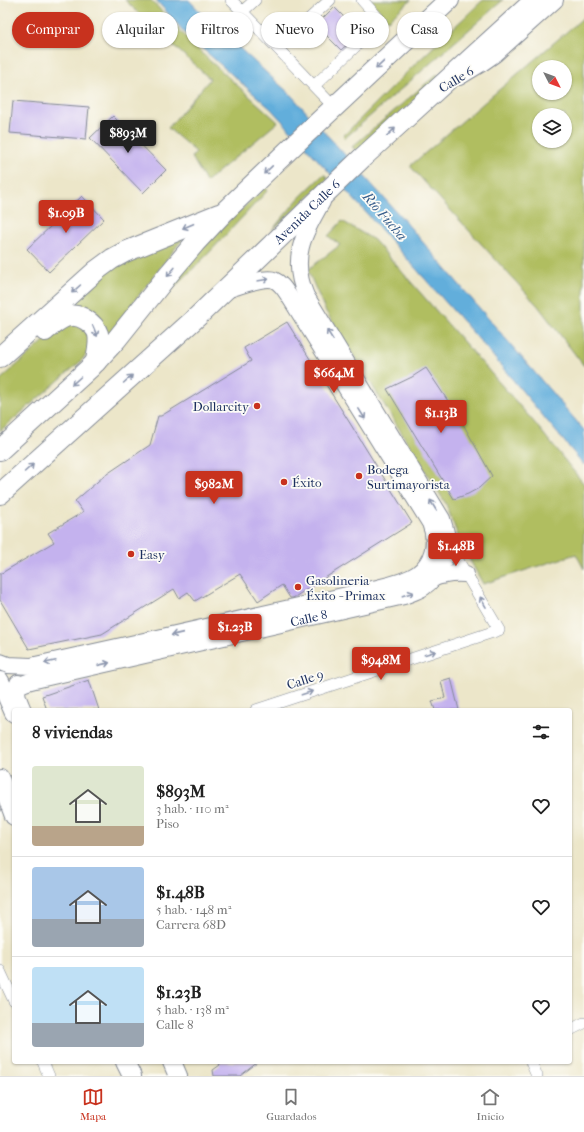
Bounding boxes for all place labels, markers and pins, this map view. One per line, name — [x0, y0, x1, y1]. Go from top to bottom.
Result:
pin: $893M — [100, 120, 156, 154]
pin: $1.09B — [33, 200, 99, 234]
pin: $664M — [306, 360, 362, 394]
place label: Dollarcity — [193, 399, 250, 414]
pin: $1.13B — [408, 400, 474, 434]
marker: Dollarcity — [252, 401, 262, 411]
place label: Bodega Surtimayorista — [367, 462, 451, 492]
pin: $982M — [186, 471, 242, 505]
marker: Bodega Surtimayorista — [354, 471, 364, 481]
place label: Éxito — [292, 475, 322, 490]
marker: Éxito — [279, 477, 289, 487]
pin: $1.48B — [423, 533, 489, 567]
place label: Easy — [139, 547, 166, 562]
marker: Easy — [126, 549, 136, 559]
place label: Gasolineria Éxito - Primax — [306, 573, 386, 603]
marker: Gasolineria Éxito - Primax — [293, 582, 303, 592]
pin: $1.23B — [202, 614, 268, 648]
pin: $948M — [353, 647, 409, 681]

